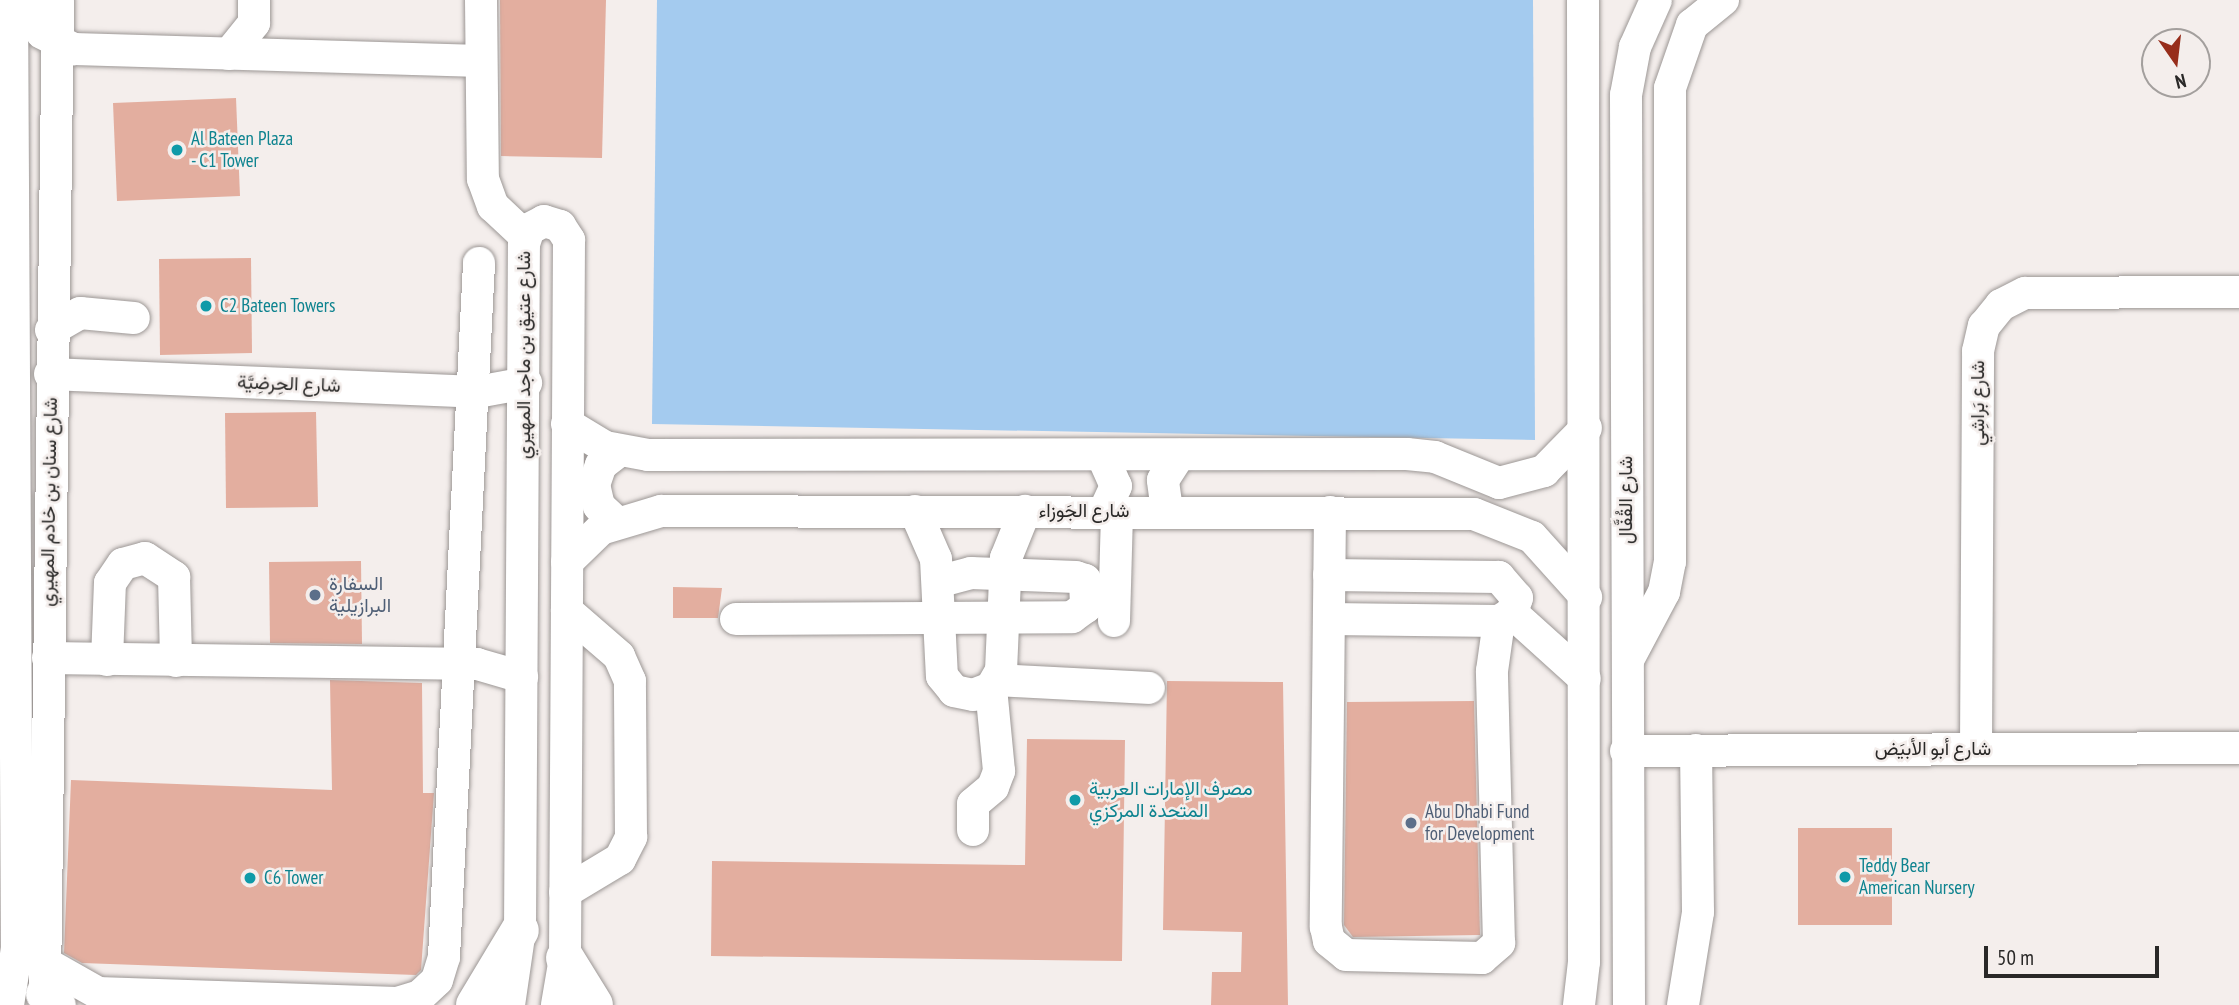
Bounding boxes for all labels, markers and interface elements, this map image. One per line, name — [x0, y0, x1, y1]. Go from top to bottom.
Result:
north arrow — [2141, 28, 2211, 98]
text: N — [2173, 69, 2188, 94]
place label: Al Bateen Plaza - C1 Tower — [191, 128, 293, 172]
marker: Al Bateen Plaza - C1 Tower — [169, 142, 185, 158]
street label: شارع عتيق بن ماجد المهيري — [513, 251, 535, 459]
place label: C2 Bateen Towers — [220, 295, 336, 317]
marker: C2 Bateen Towers — [198, 298, 214, 314]
street label: شارع بَراشِي — [1967, 360, 1989, 446]
street label: شارع الحِرضِيَّة — [237, 371, 341, 397]
street label: شارع سنان بن خادم المهيري — [36, 397, 62, 607]
street label: شارع القُفَّال — [1615, 456, 1637, 544]
street label: شارع الجَوزاء — [1039, 500, 1129, 522]
place label: السفارة البرازيلية — [329, 573, 391, 617]
marker: السفارة البرازيلية — [307, 587, 323, 603]
street label: شارع أبو الأبيَض — [1875, 738, 1991, 760]
place label: مصرف الإمارات العربية المتحدة المركزي — [1089, 778, 1253, 822]
marker: مصرف الإمارات العربية المتحدة المركزي — [1067, 792, 1083, 808]
place label: Abu Dhabi Fund for Development — [1425, 801, 1535, 845]
marker: Abu Dhabi Fund for Development — [1403, 815, 1419, 831]
place label: Teddy Bear American Nursery — [1859, 855, 1975, 899]
place label: C6 Tower — [264, 867, 324, 889]
marker: Teddy Bear American Nursery — [1837, 869, 1853, 885]
marker: C6 Tower — [242, 870, 258, 886]
scale bar — [1987, 932, 2162, 976]
text: 50 m — [1997, 944, 2034, 971]

